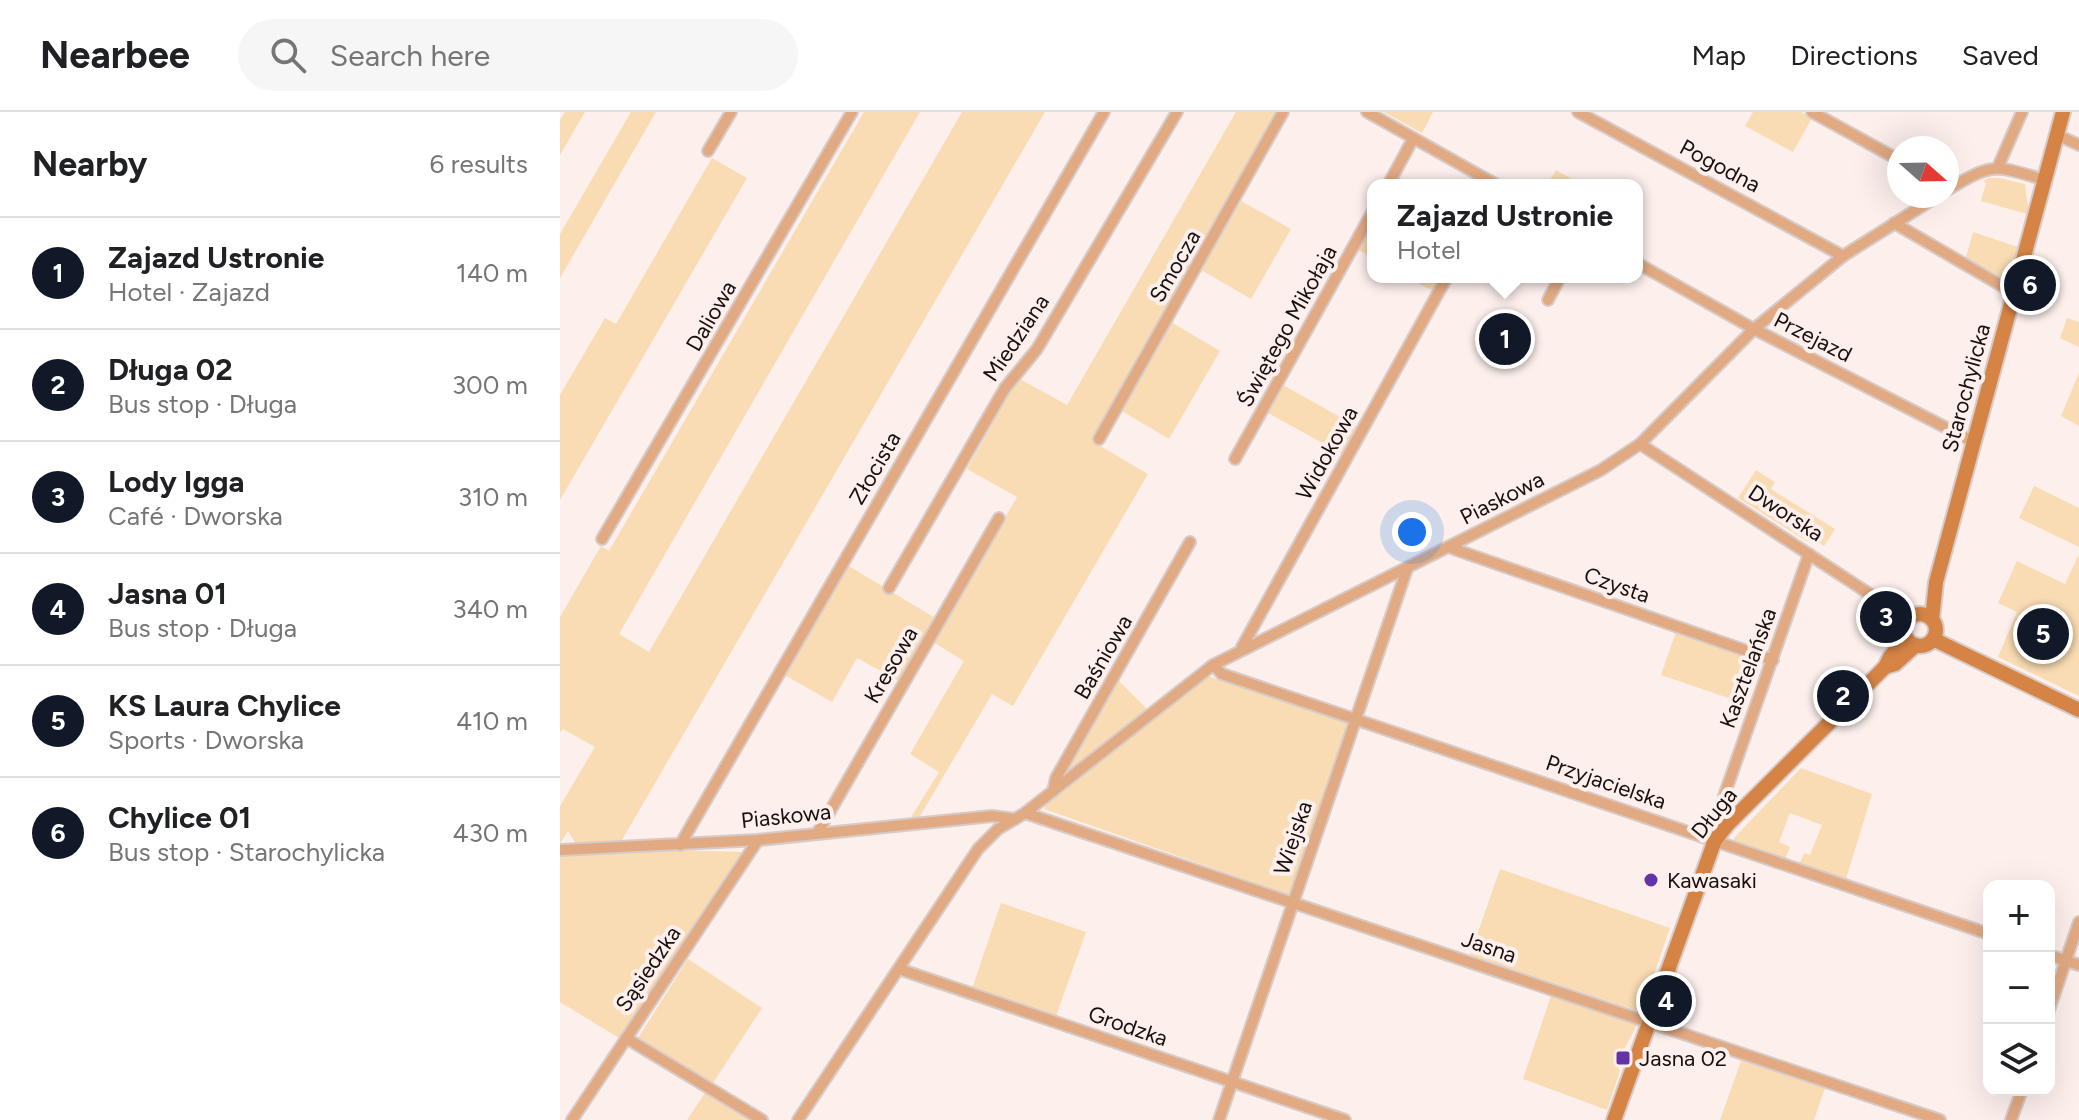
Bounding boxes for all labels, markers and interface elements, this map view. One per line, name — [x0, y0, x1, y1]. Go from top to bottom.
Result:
search box — [238, 19, 798, 91]
text: Nearbee — [40, 32, 190, 78]
icon: search — [266, 33, 310, 77]
text: Search here — [330, 37, 490, 74]
text: Map — [1692, 38, 1746, 72]
text: Directions — [1790, 38, 1918, 72]
text: Saved — [1962, 38, 2039, 72]
street label: Pogodna — [1675, 134, 1765, 198]
north arrow — [1887, 136, 1959, 208]
text: Nearby — [32, 144, 147, 185]
text: 6 results — [430, 148, 528, 180]
popup — [1367, 179, 1643, 283]
text: Zajazd Ustronie — [1397, 197, 1613, 234]
street label: Smocza — [1144, 225, 1206, 307]
text: Hotel — [1397, 234, 1461, 266]
text: Zajazd Ustronie — [108, 239, 324, 276]
street label: Świętego Mikołaja — [1231, 240, 1343, 412]
pin: 6 — [2004, 255, 2056, 315]
text: 1 — [53, 257, 63, 289]
text: 140 m — [456, 257, 528, 289]
text: Hotel · Zajazd — [108, 276, 270, 308]
street label: Daliowa — [680, 276, 742, 356]
street label: Miedziana — [977, 289, 1055, 387]
street label: Przejazd — [1770, 306, 1856, 368]
pin: 1 — [1479, 309, 1531, 369]
street label: Starochylicka — [1936, 321, 1996, 455]
text: Długa 02 — [108, 351, 233, 388]
text: 2 — [50, 369, 66, 401]
text: 300 m — [452, 369, 528, 401]
text: Bus stop · Długa — [108, 388, 297, 420]
street label: Widokowa — [1290, 401, 1364, 505]
street label: Złocista — [843, 427, 907, 509]
text: Lody Igga — [108, 463, 245, 500]
street label: Piaskowa — [1456, 465, 1548, 531]
street label: Dworska — [1743, 479, 1829, 547]
text: 3 — [51, 481, 65, 513]
text: 310 m — [458, 481, 528, 513]
text: Café · Dworska — [108, 500, 283, 532]
your location — [1392, 512, 1432, 552]
street label: Czysta — [1580, 561, 1654, 609]
text: Jasna 01 — [108, 575, 227, 612]
pin: 3 — [1860, 587, 1912, 647]
text: 4 — [50, 593, 66, 625]
text: 340 m — [452, 593, 528, 625]
street label: Kasztelańska — [1714, 604, 1782, 732]
pin: 5 — [2017, 604, 2069, 664]
street label: Baśniowa — [1068, 610, 1138, 704]
text: Bus stop · Długa — [108, 612, 297, 644]
street label: Kresowa — [858, 622, 924, 708]
pin: 2 — [1817, 666, 1869, 726]
text: KS Laura Chylice — [108, 687, 341, 724]
text: 5 — [50, 705, 66, 737]
text: 410 m — [456, 705, 528, 737]
text: Sports · Dworska — [108, 724, 304, 756]
street label: Przyjacielska — [1542, 749, 1670, 815]
street label: Długa — [1685, 782, 1743, 844]
street label: Piaskowa — [740, 798, 832, 834]
street label: Wiejska — [1268, 798, 1318, 878]
text: Chylice 01 — [108, 799, 251, 836]
text: 6 — [50, 817, 66, 849]
text: 430 m — [452, 817, 528, 849]
text: Bus stop · Starochylicka — [108, 836, 385, 868]
place label: Kawasaki — [1667, 867, 1757, 894]
marker: Kawasaki — [1642, 871, 1660, 889]
map controls — [1983, 880, 2055, 1096]
button: + — [1983, 880, 2055, 952]
street label: Sąsiedzka — [610, 921, 686, 1017]
street label: Jasna — [1458, 925, 1520, 969]
button: − — [1983, 952, 2055, 1024]
pin: 4 — [1640, 971, 1692, 1031]
street label: Grodzka — [1085, 1000, 1171, 1052]
button: layers — [1983, 1024, 2055, 1096]
place label: Jasna 02 — [1639, 1045, 1727, 1072]
marker: Jasna 02 — [1614, 1049, 1632, 1067]

